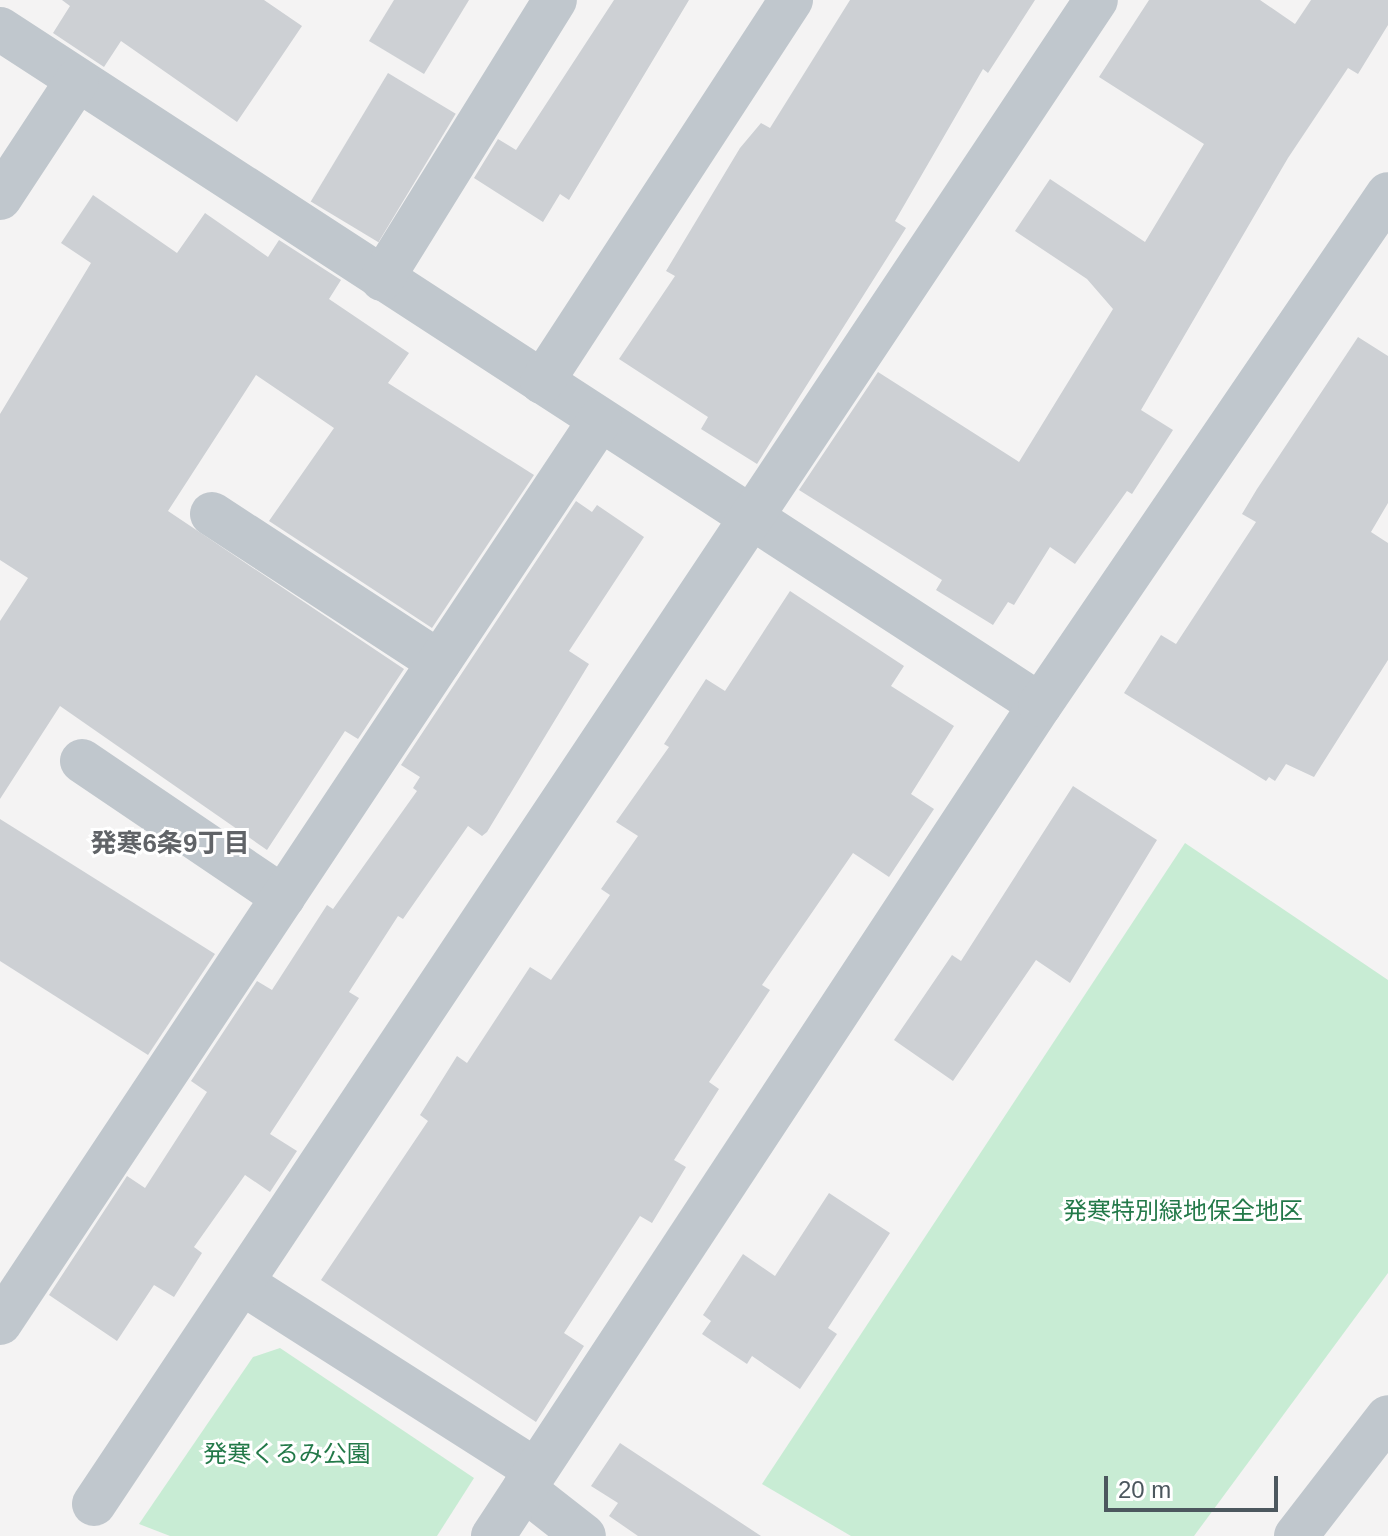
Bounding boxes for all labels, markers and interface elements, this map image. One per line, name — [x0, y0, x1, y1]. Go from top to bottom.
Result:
district label: 発寒6条9丁目 — [91, 828, 249, 860]
park label: 発寒特別緑地保全地区 — [1063, 1197, 1303, 1225]
park label: 発寒くるみ公園 — [203, 1440, 371, 1468]
scale bar — [1108, 1460, 1282, 1510]
text: 20 m — [1118, 1476, 1171, 1503]

